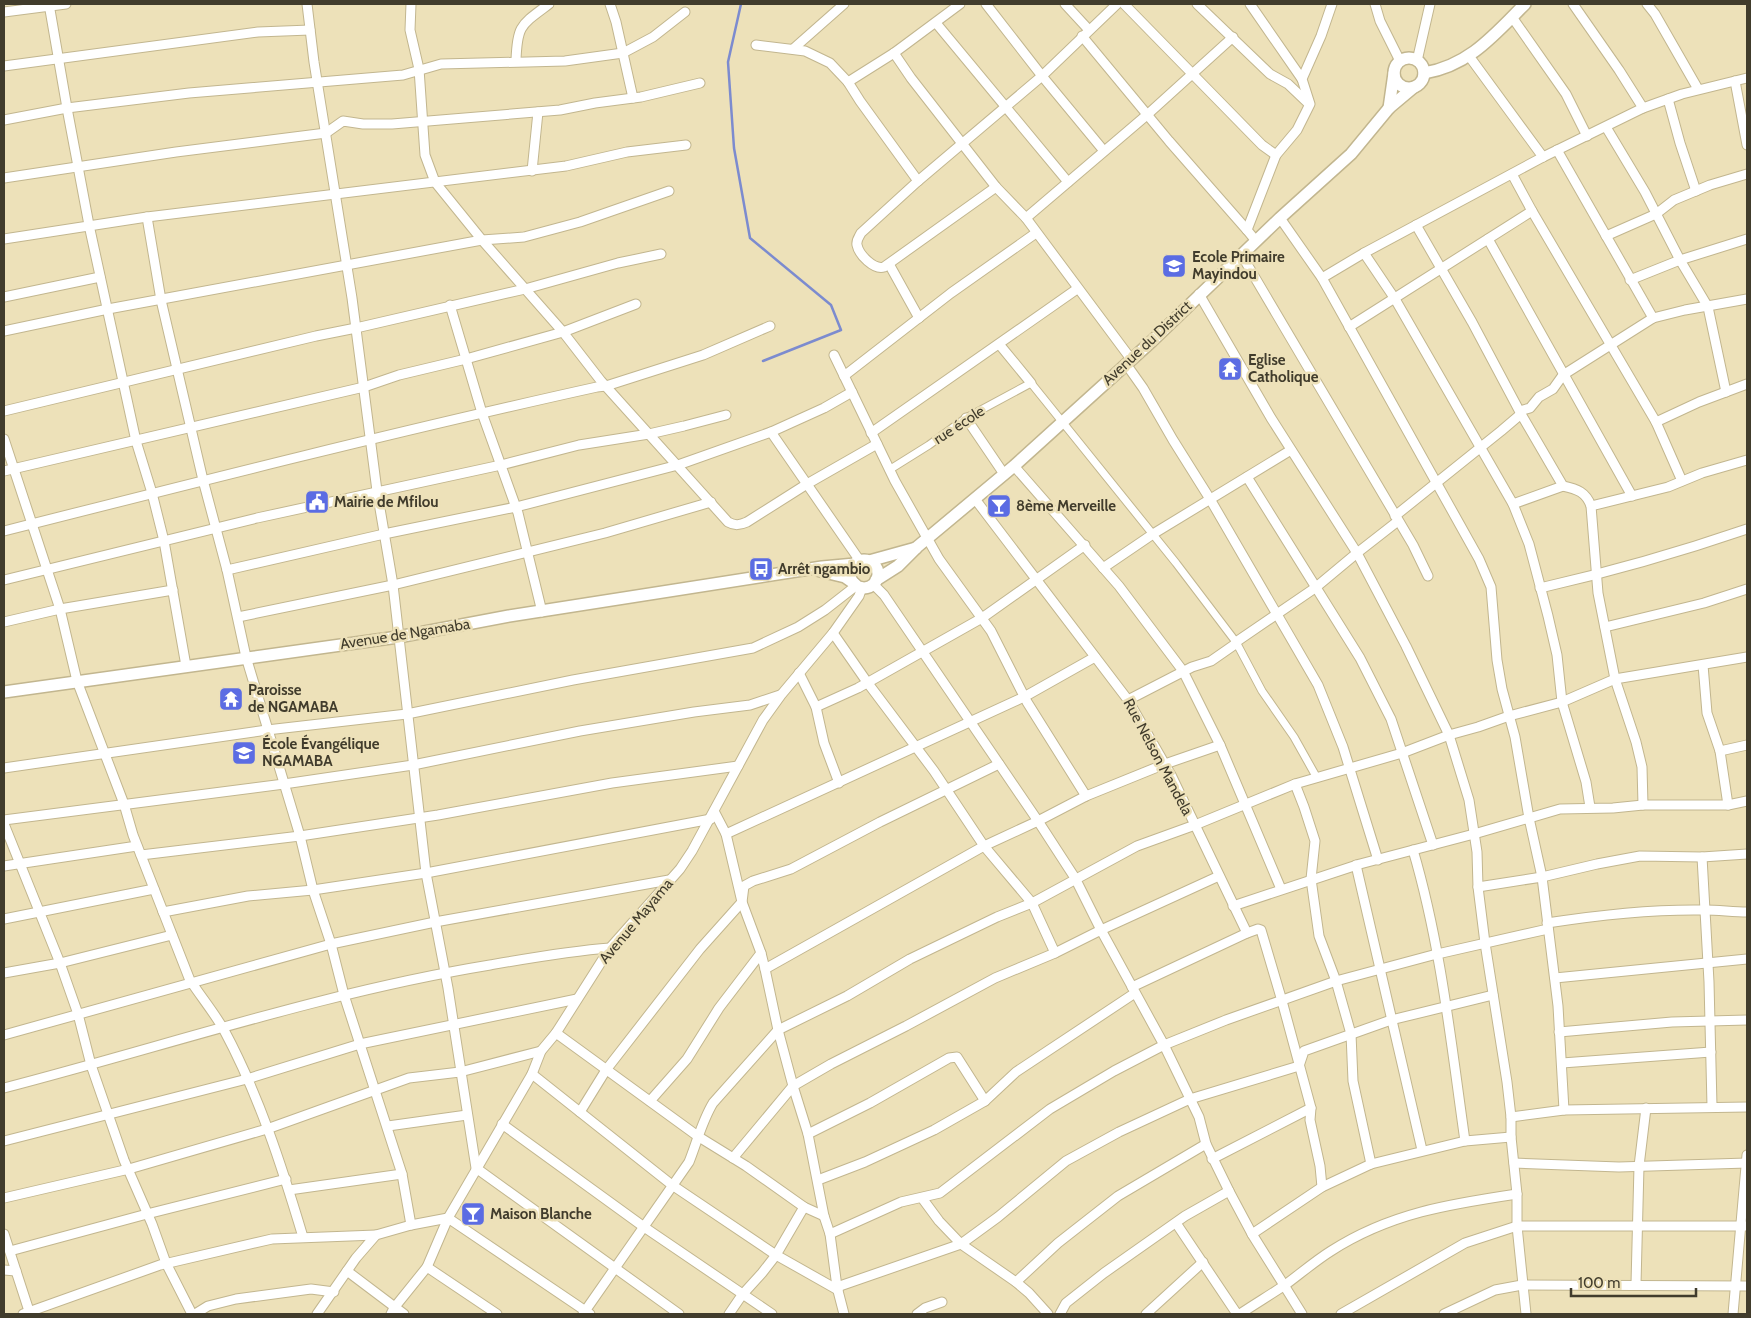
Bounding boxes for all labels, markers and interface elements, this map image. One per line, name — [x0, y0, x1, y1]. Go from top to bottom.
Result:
place label: Ecole Primaire Mayindou — [1192, 248, 1285, 283]
school or university icon: Ecole Primaire Mayindou — [1161, 253, 1187, 279]
street label: Avenue du District — [1099, 297, 1195, 389]
place label: Eglise Catholique — [1248, 351, 1319, 386]
temple icon: Eglise Catholique — [1217, 356, 1243, 382]
street label: rue école — [930, 402, 988, 448]
public building icon: Mairie de Mfilou — [304, 489, 330, 515]
place label: Mairie de Mfilou — [334, 493, 439, 511]
bar icon: 8ème Merveille — [986, 493, 1012, 519]
place label: 8ème Merveille — [1016, 497, 1116, 515]
bus stop icon: Arrêt ngambio — [748, 556, 774, 582]
place label: Arrêt ngambio — [778, 560, 871, 578]
street label: Avenue de Ngamaba — [339, 615, 472, 653]
place label: Paroisse de NGAMABA — [248, 681, 339, 716]
temple icon: Paroisse de NGAMABA — [218, 686, 244, 712]
street label: Rue Nelson Mandela — [1120, 695, 1197, 819]
place label: École Évangélique NGAMABA — [262, 734, 380, 770]
school or university icon: École Évangélique NGAMABA — [231, 740, 257, 766]
street label: Avenue Mayama — [595, 874, 677, 967]
bar icon: Maison Blanche — [460, 1201, 486, 1227]
place label: Maison Blanche — [490, 1205, 592, 1223]
scale bar — [1571, 1266, 1696, 1298]
text: 100 m — [1578, 1274, 1620, 1292]

